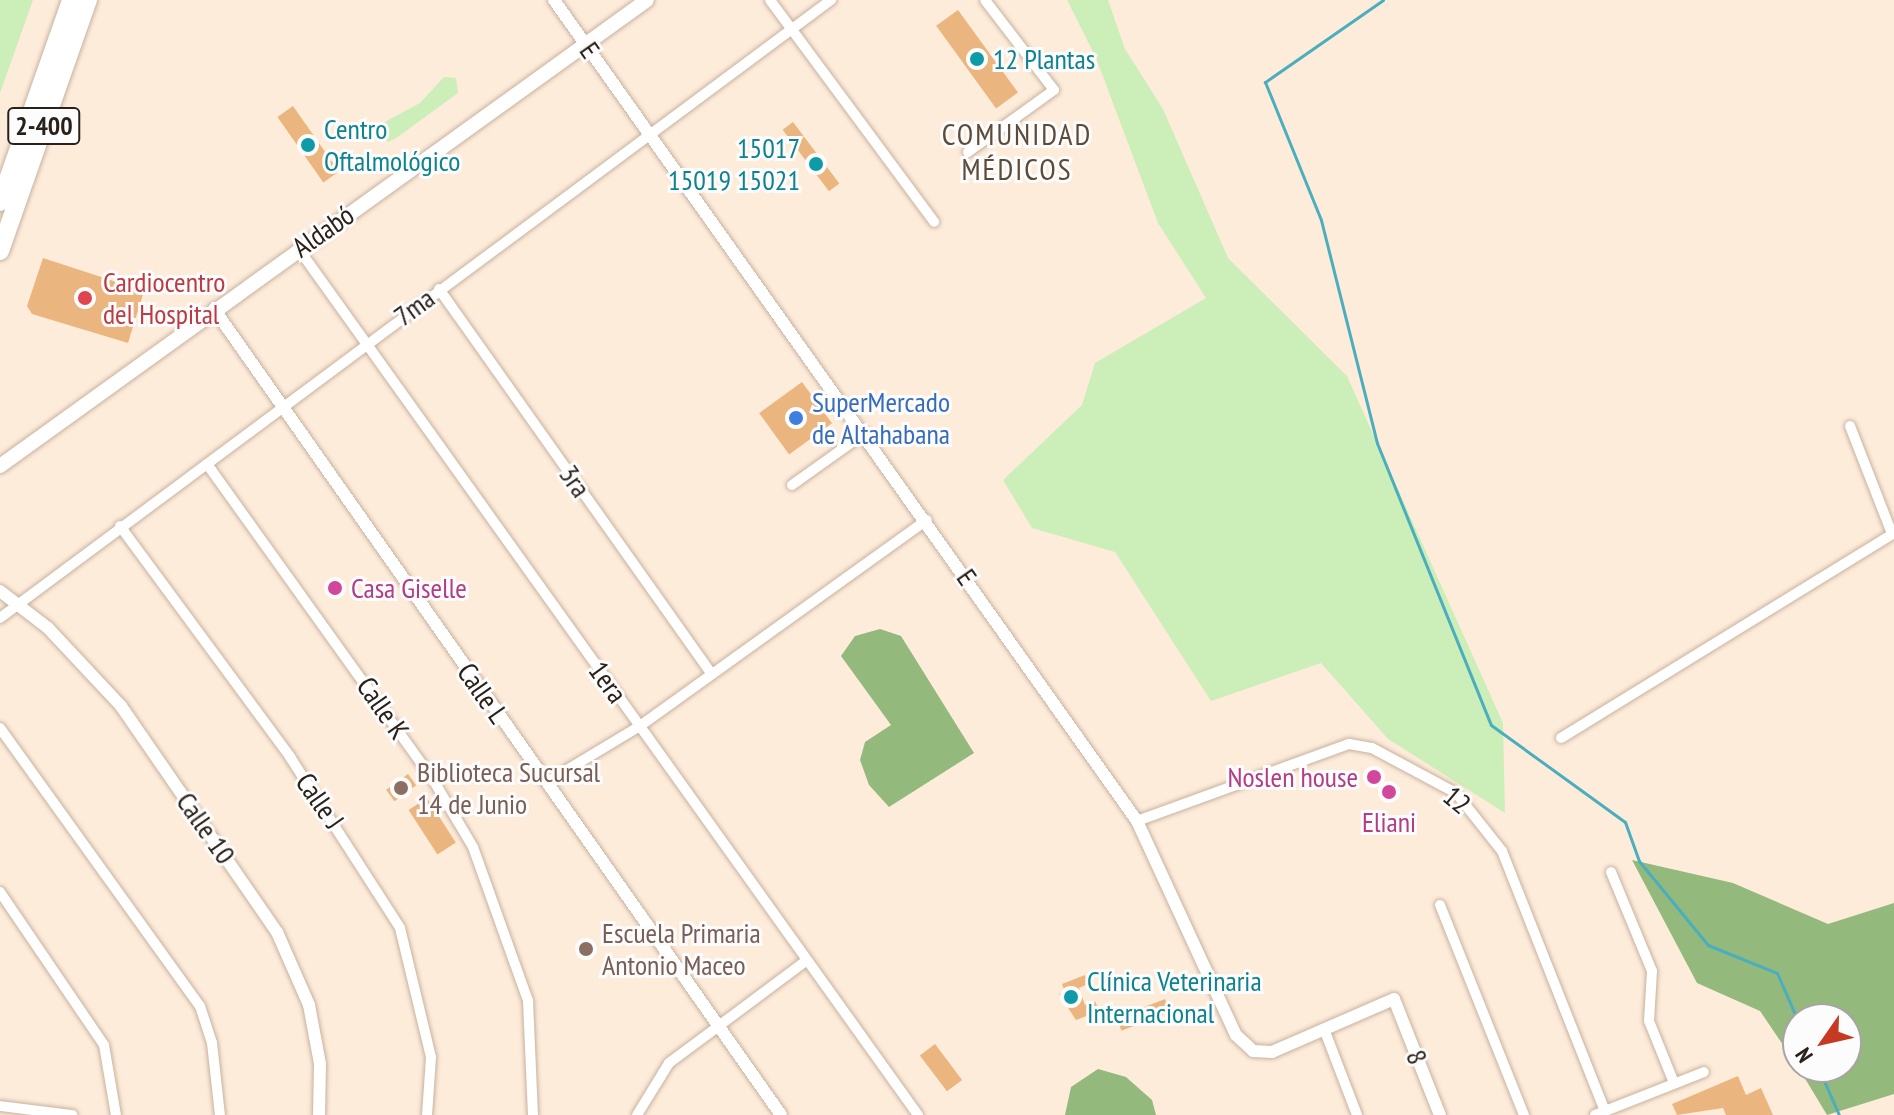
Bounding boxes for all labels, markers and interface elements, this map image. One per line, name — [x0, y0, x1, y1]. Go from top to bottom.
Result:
street label: E — [573, 35, 607, 65]
place label: 12 Plantas — [993, 42, 1095, 76]
marker: 12 Plantas — [968, 50, 986, 68]
road number: 2-400 — [6, 104, 82, 148]
place label: Centro Oftalmológico — [324, 112, 460, 178]
district label: COMUNIDAD MÉDICOS — [942, 116, 1092, 186]
place label: 15017 15019 15021 — [668, 131, 800, 197]
marker: Centro Oftalmológico — [299, 136, 317, 154]
marker: 15017 15019 15021 — [807, 155, 825, 173]
street label: Aldabó — [286, 198, 360, 264]
place label: Cardiocentro del Hospital — [103, 265, 225, 331]
street label: 7ma — [387, 281, 441, 333]
marker: Cardiocentro del Hospital — [74, 287, 96, 309]
place label: SuperMercado de Altahabana — [812, 385, 951, 451]
marker: SuperMercado de Altahabana — [787, 409, 805, 427]
street label: 3ra — [552, 458, 598, 504]
street label: E — [950, 562, 984, 592]
place label: Casa Giselle — [351, 571, 467, 605]
marker: Casa Giselle — [326, 579, 344, 597]
street label: 1era — [582, 655, 634, 709]
street label: Calle L — [450, 656, 516, 730]
street label: Calle K — [350, 671, 416, 745]
place label: Biblioteca Sucursal 14 de Junio — [417, 755, 600, 821]
place label: Noslen house — [1227, 760, 1358, 794]
street label: Calle J — [289, 766, 351, 836]
marker: Noslen house — [1365, 768, 1383, 786]
marker: Biblioteca Sucursal 14 de Junio — [392, 779, 410, 797]
street label: 12 — [1437, 779, 1477, 821]
marker: Eliani — [1380, 783, 1398, 801]
street label: Calle 10 — [169, 786, 243, 870]
place label: Eliani — [1362, 805, 1416, 839]
place label: Escuela Primaria Antonio Maceo — [602, 916, 761, 982]
marker: Escuela Primaria Antonio Maceo — [577, 940, 595, 958]
place label: Clínica Veterinaria Internacional — [1087, 964, 1262, 1030]
marker: Clínica Veterinaria Internacional — [1062, 988, 1080, 1006]
north arrow — [1782, 1003, 1862, 1083]
text: N — [1789, 1043, 1819, 1068]
street label: 8 — [1399, 1045, 1435, 1069]

